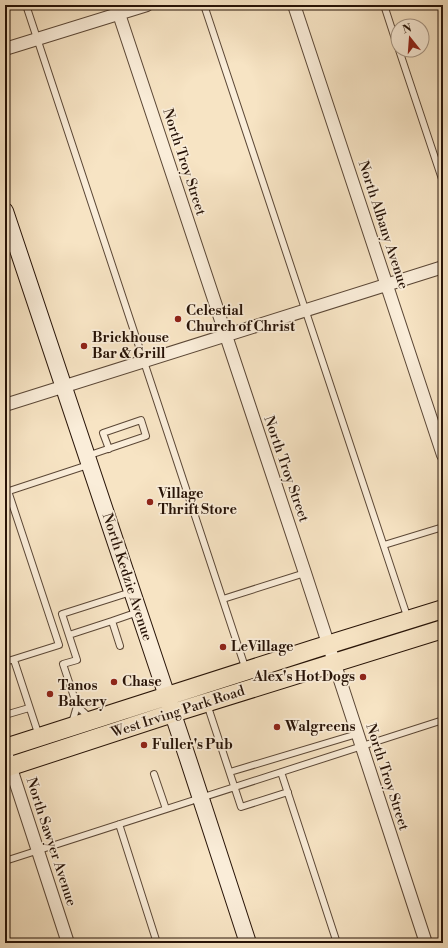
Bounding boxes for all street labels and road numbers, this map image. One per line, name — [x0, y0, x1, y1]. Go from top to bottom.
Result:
street label: North Troy Street — [158, 106, 210, 218]
street label: North Albany Avenue — [354, 159, 412, 291]
street label: North Troy Street — [259, 413, 313, 525]
street label: North Kedzie Avenue — [98, 511, 156, 643]
street label: West Irving Park Road — [108, 682, 247, 742]
street label: North Troy Street — [361, 721, 413, 833]
street label: North Sawyer Avenue — [22, 775, 80, 909]

